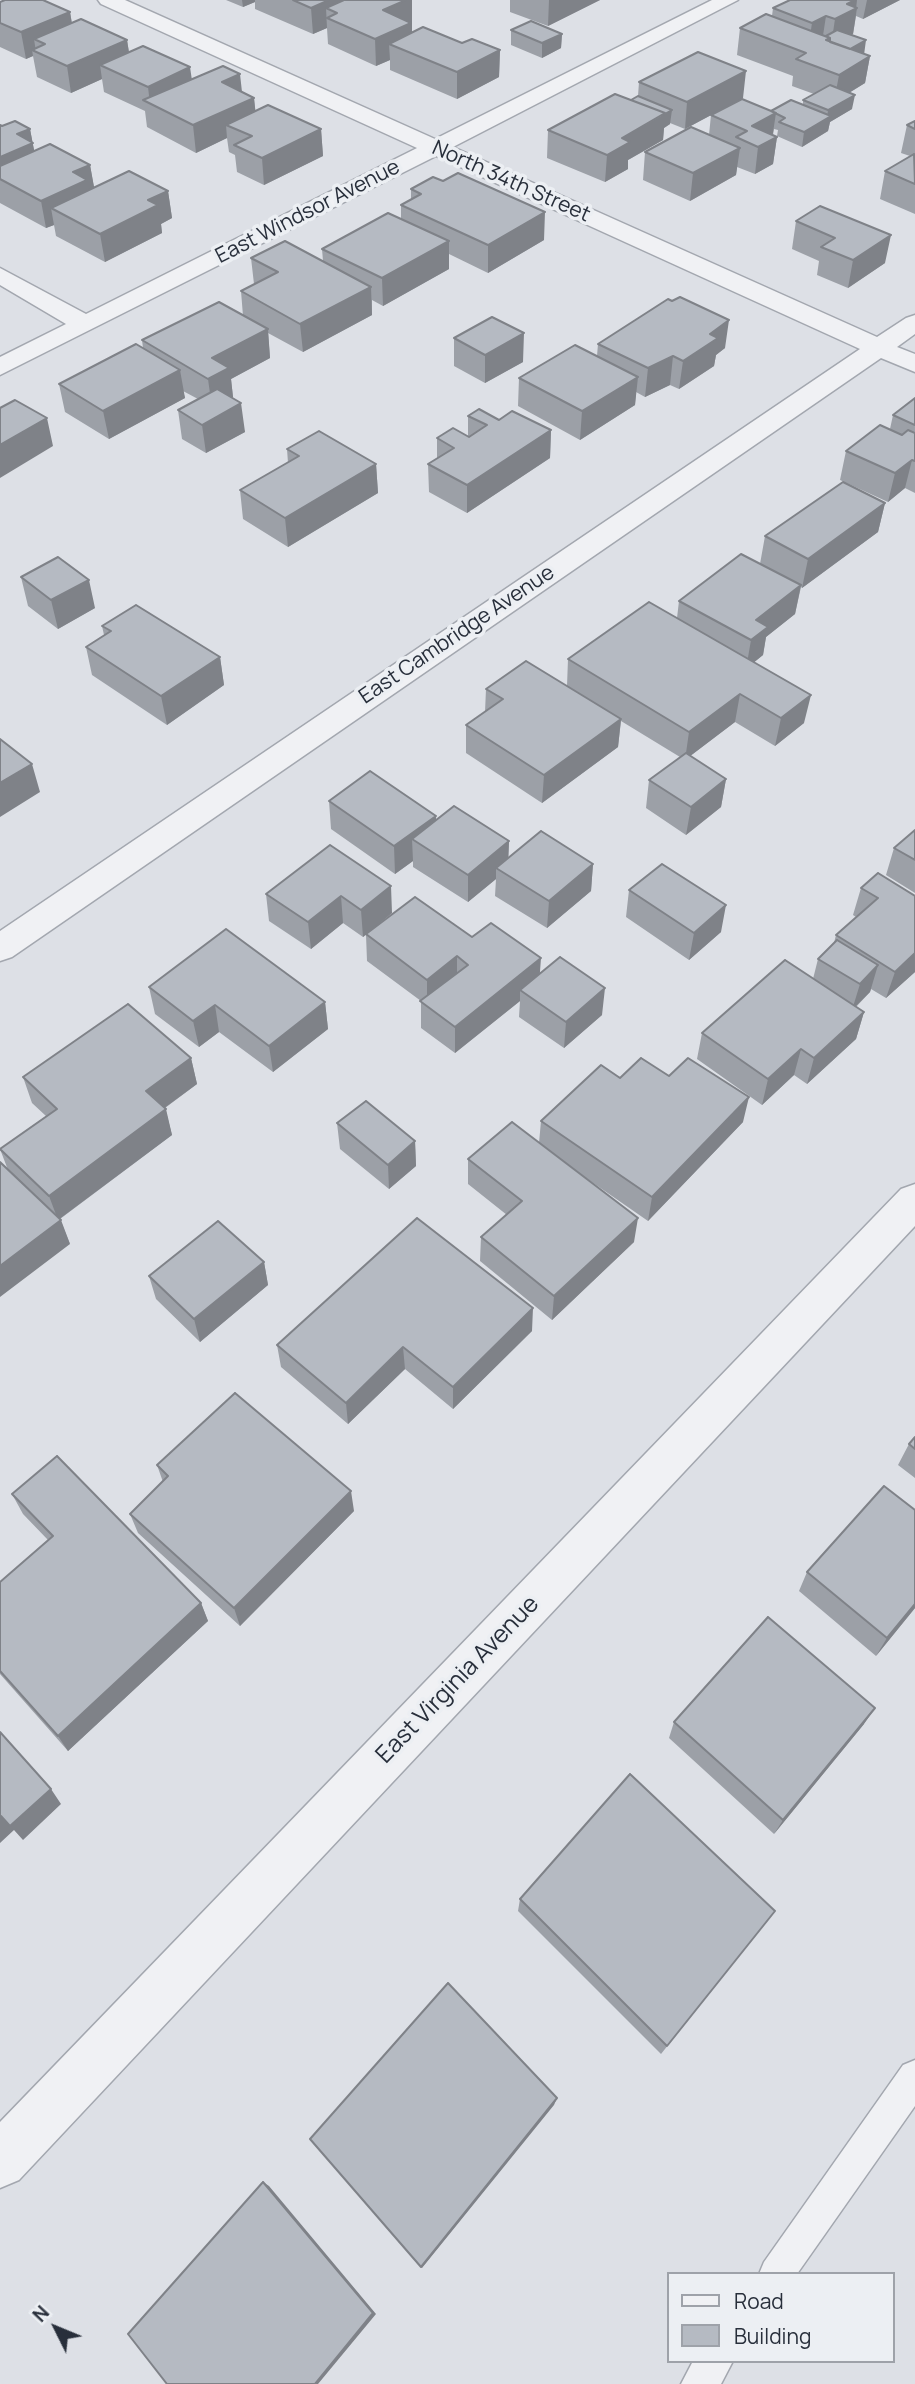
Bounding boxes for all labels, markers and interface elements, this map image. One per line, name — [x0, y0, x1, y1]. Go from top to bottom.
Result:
street label: North 34th Street — [428, 136, 594, 228]
street label: East Windsor Avenue — [212, 155, 404, 269]
street label: East Cambridge Avenue — [355, 560, 559, 710]
street label: East Virginia Avenue — [371, 1590, 545, 1770]
legend — [666, 2272, 894, 2363]
text: Road — [734, 2287, 784, 2315]
north arrow — [21, 2293, 91, 2363]
text: N — [26, 2300, 55, 2328]
text: Building — [734, 2322, 811, 2350]

